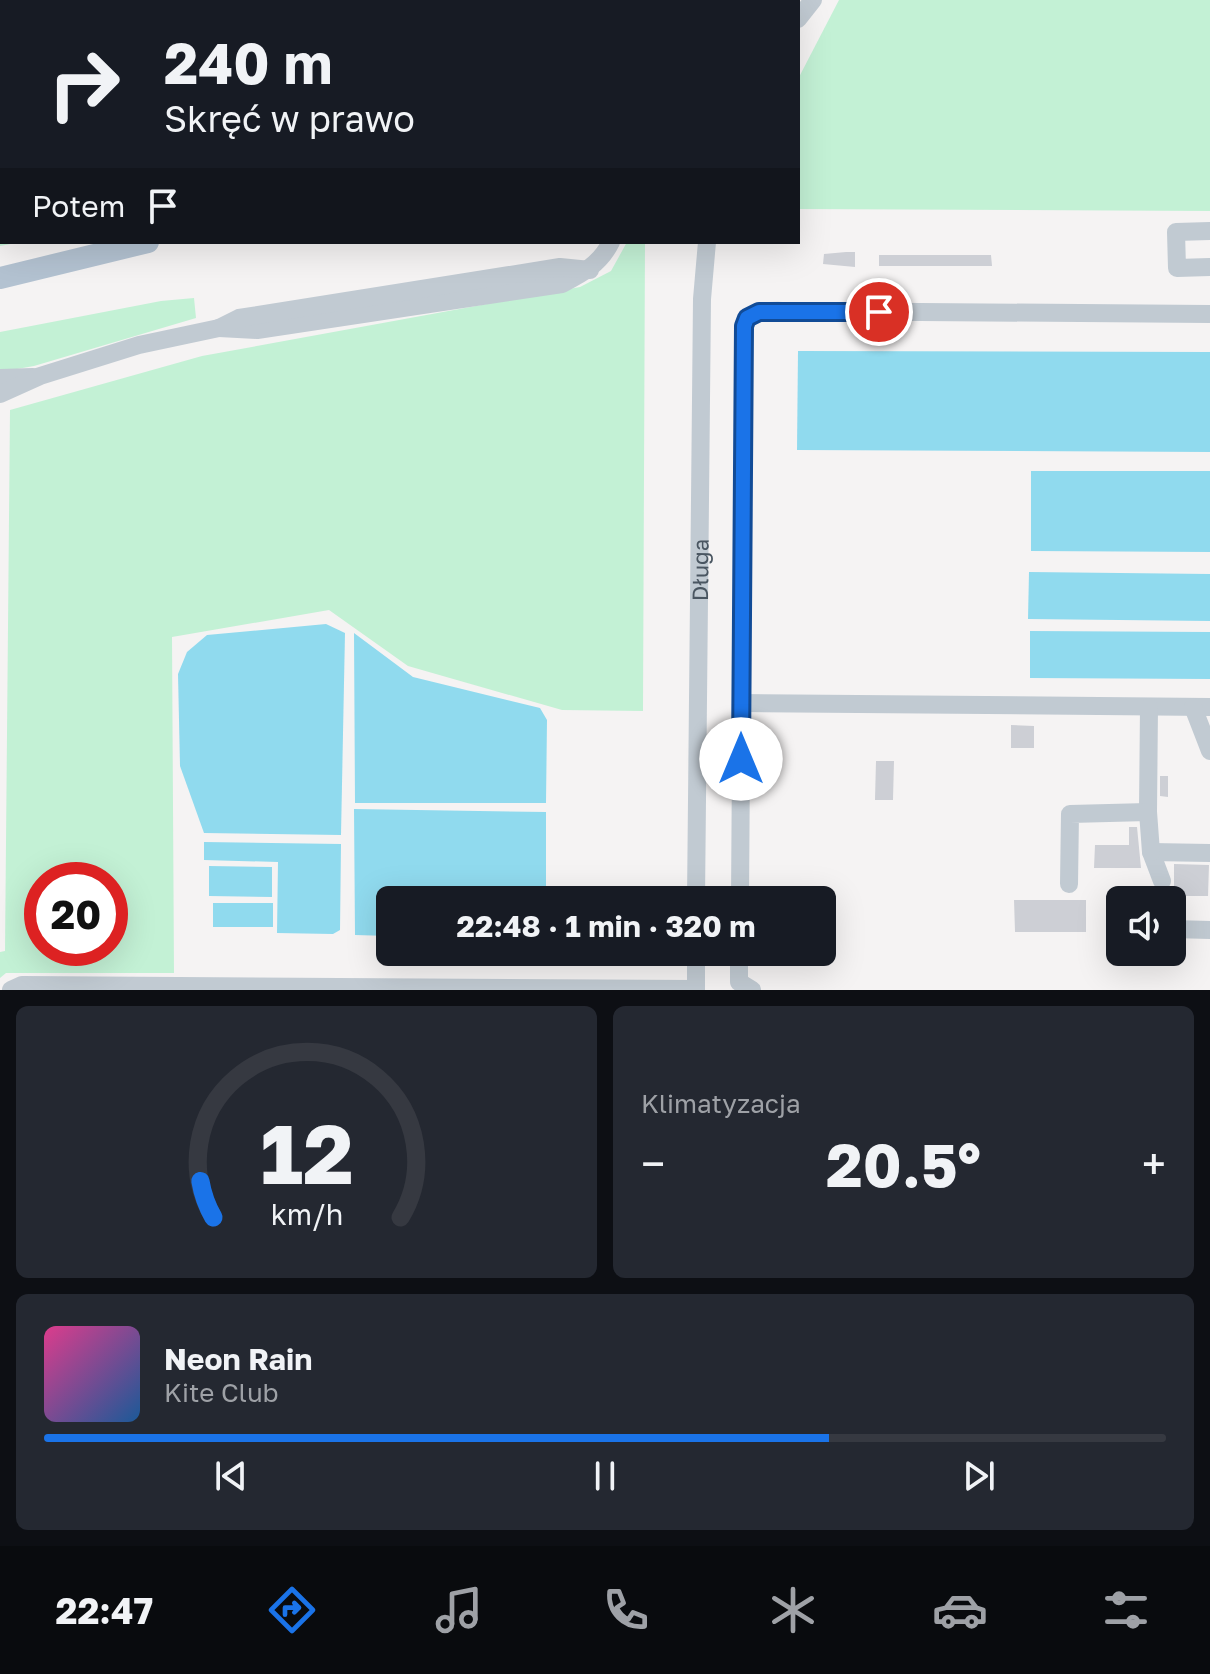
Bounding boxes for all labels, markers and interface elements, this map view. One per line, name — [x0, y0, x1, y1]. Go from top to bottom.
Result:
text: 240 m — [164, 29, 333, 96]
icon: right — [32, 32, 136, 136]
text: Skręć w prawo — [164, 97, 415, 140]
icon: arrive — [141, 184, 185, 228]
text: Potem — [32, 188, 125, 224]
pin — [845, 278, 913, 346]
icon: arrive — [857, 290, 901, 334]
street label: Długa — [685, 539, 713, 601]
position arrow — [699, 717, 783, 801]
speed limit sign: 20 — [24, 862, 128, 966]
map controls — [1106, 886, 1186, 966]
button: sound — [1106, 886, 1186, 966]
text: 22:48 · 1 min · 320 m — [457, 908, 755, 944]
text: Klimatyzacja — [641, 1088, 801, 1119]
text: 12 — [260, 1102, 353, 1202]
text: 20.5° — [826, 1128, 981, 1200]
text: − — [641, 1137, 665, 1190]
text: + — [1142, 1137, 1166, 1190]
text: km/h — [270, 1197, 343, 1231]
text: Neon Rain — [164, 1341, 312, 1377]
text: Kite Club — [164, 1377, 279, 1408]
icon: previous — [209, 1454, 253, 1498]
icon: pause — [583, 1454, 627, 1498]
icon: next — [957, 1454, 1001, 1498]
icon: directions — [264, 1582, 320, 1638]
icon: music — [431, 1582, 487, 1638]
icon: phone — [598, 1582, 654, 1638]
icon: climate — [765, 1582, 821, 1638]
icon: car — [932, 1582, 988, 1638]
icon: filters — [1098, 1582, 1154, 1638]
text: 22:47 — [55, 1589, 153, 1632]

